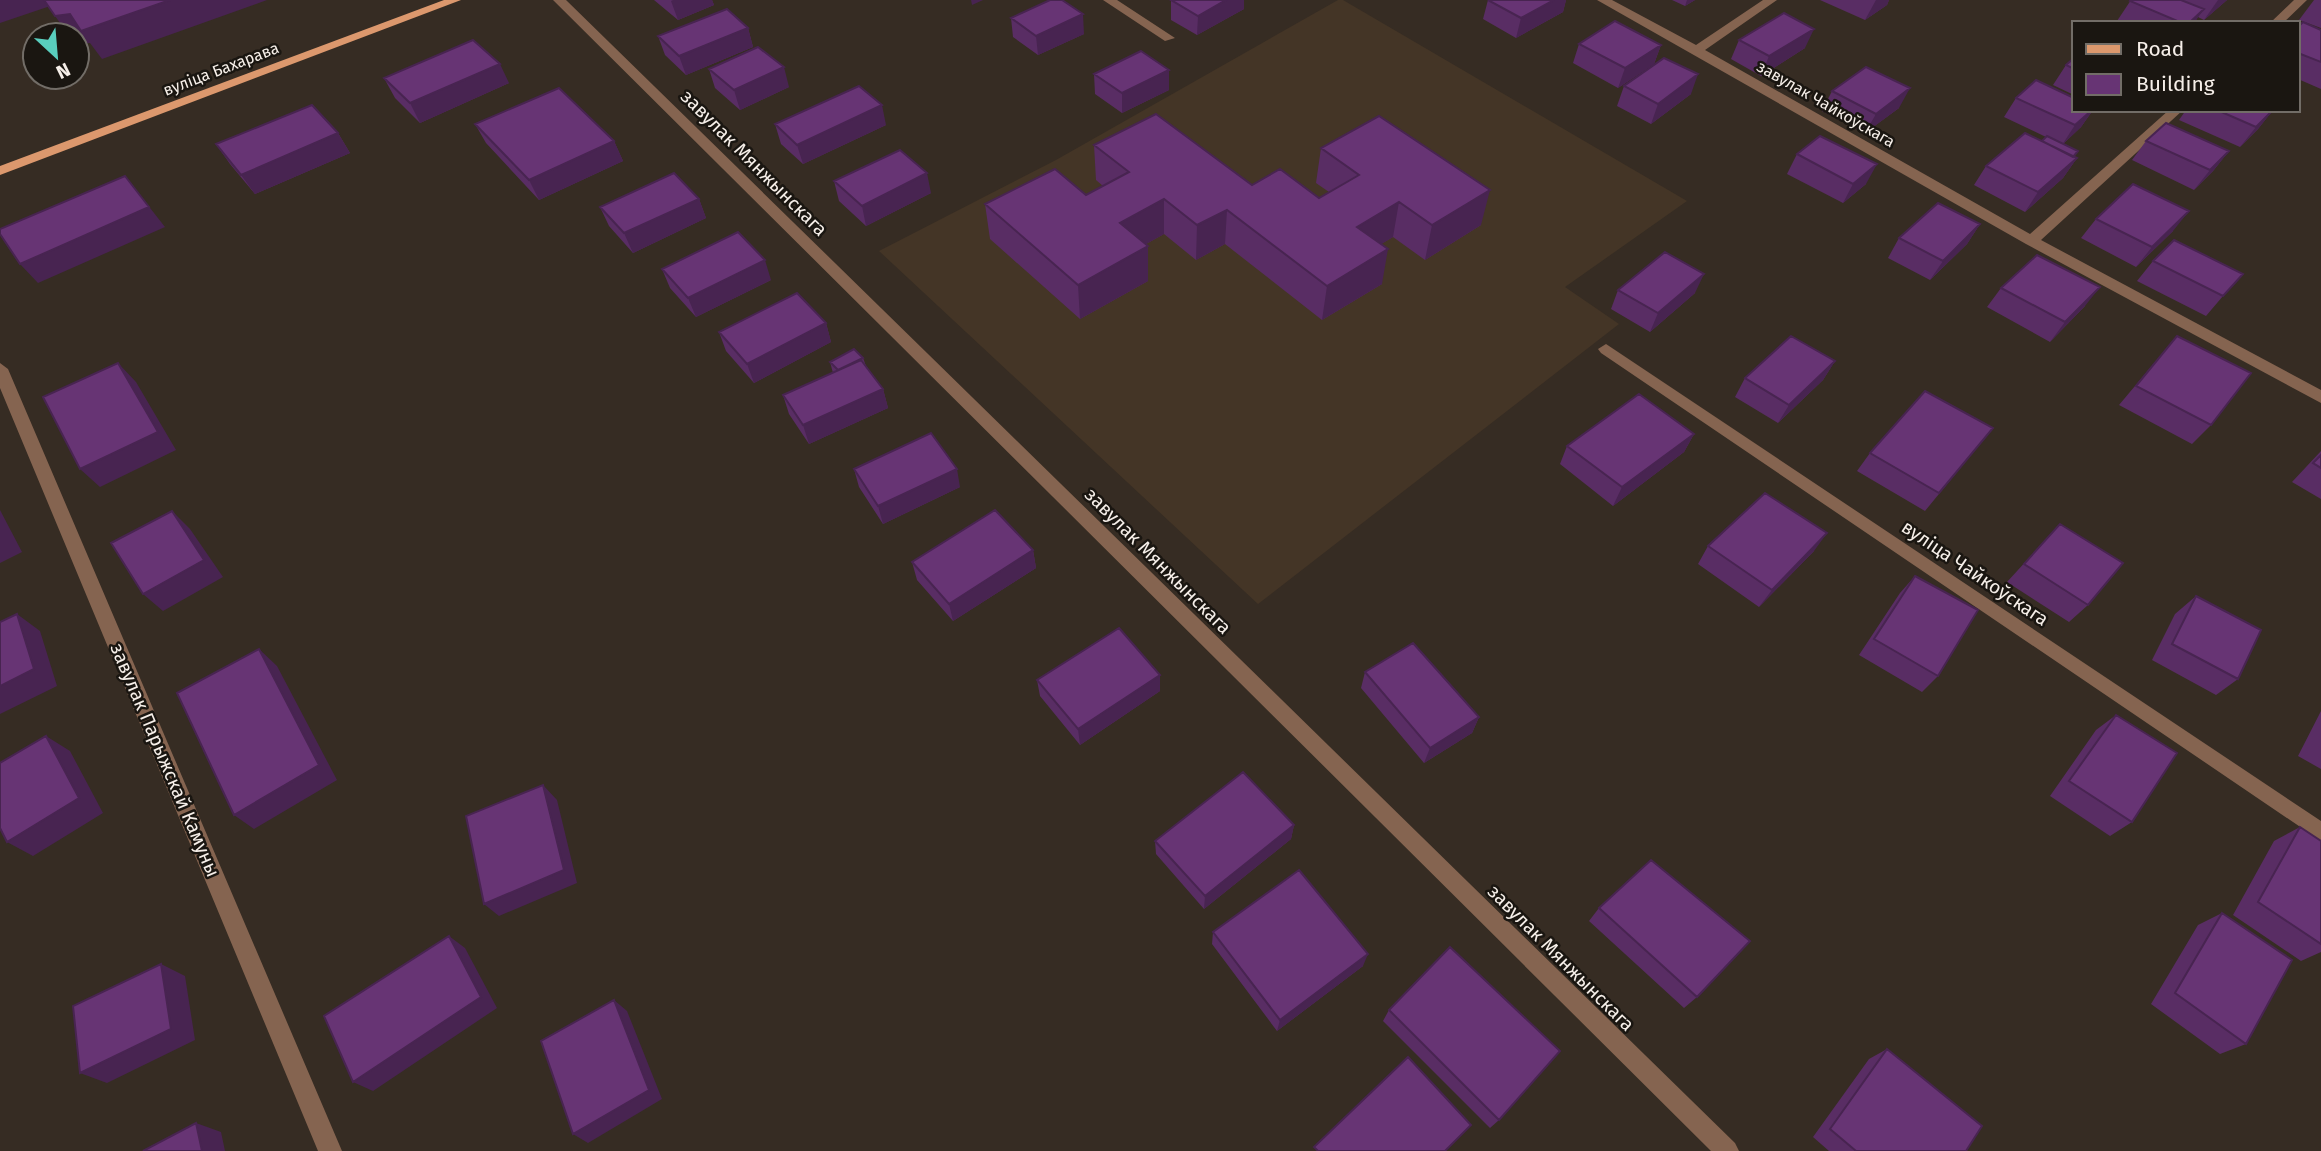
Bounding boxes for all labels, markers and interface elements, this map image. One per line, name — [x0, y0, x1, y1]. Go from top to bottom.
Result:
north arrow — [21, 21, 91, 91]
legend — [2072, 21, 2300, 112]
text: Road — [2136, 36, 2184, 62]
street label: вуліца Бахарава — [160, 38, 282, 100]
street label: завулак Чайкоўскага — [1754, 57, 1898, 151]
text: N — [53, 58, 74, 84]
text: Building — [2136, 71, 2215, 97]
street label: завулак Мянжынскага — [676, 85, 832, 241]
street label: завулак Мянжынскага — [1080, 483, 1236, 639]
street label: вуліца Чайкоўскага — [1897, 515, 2053, 631]
street label: завулак Парыжскай Камуны — [105, 640, 225, 880]
street label: завулак Мянжынскага — [1483, 880, 1639, 1036]

